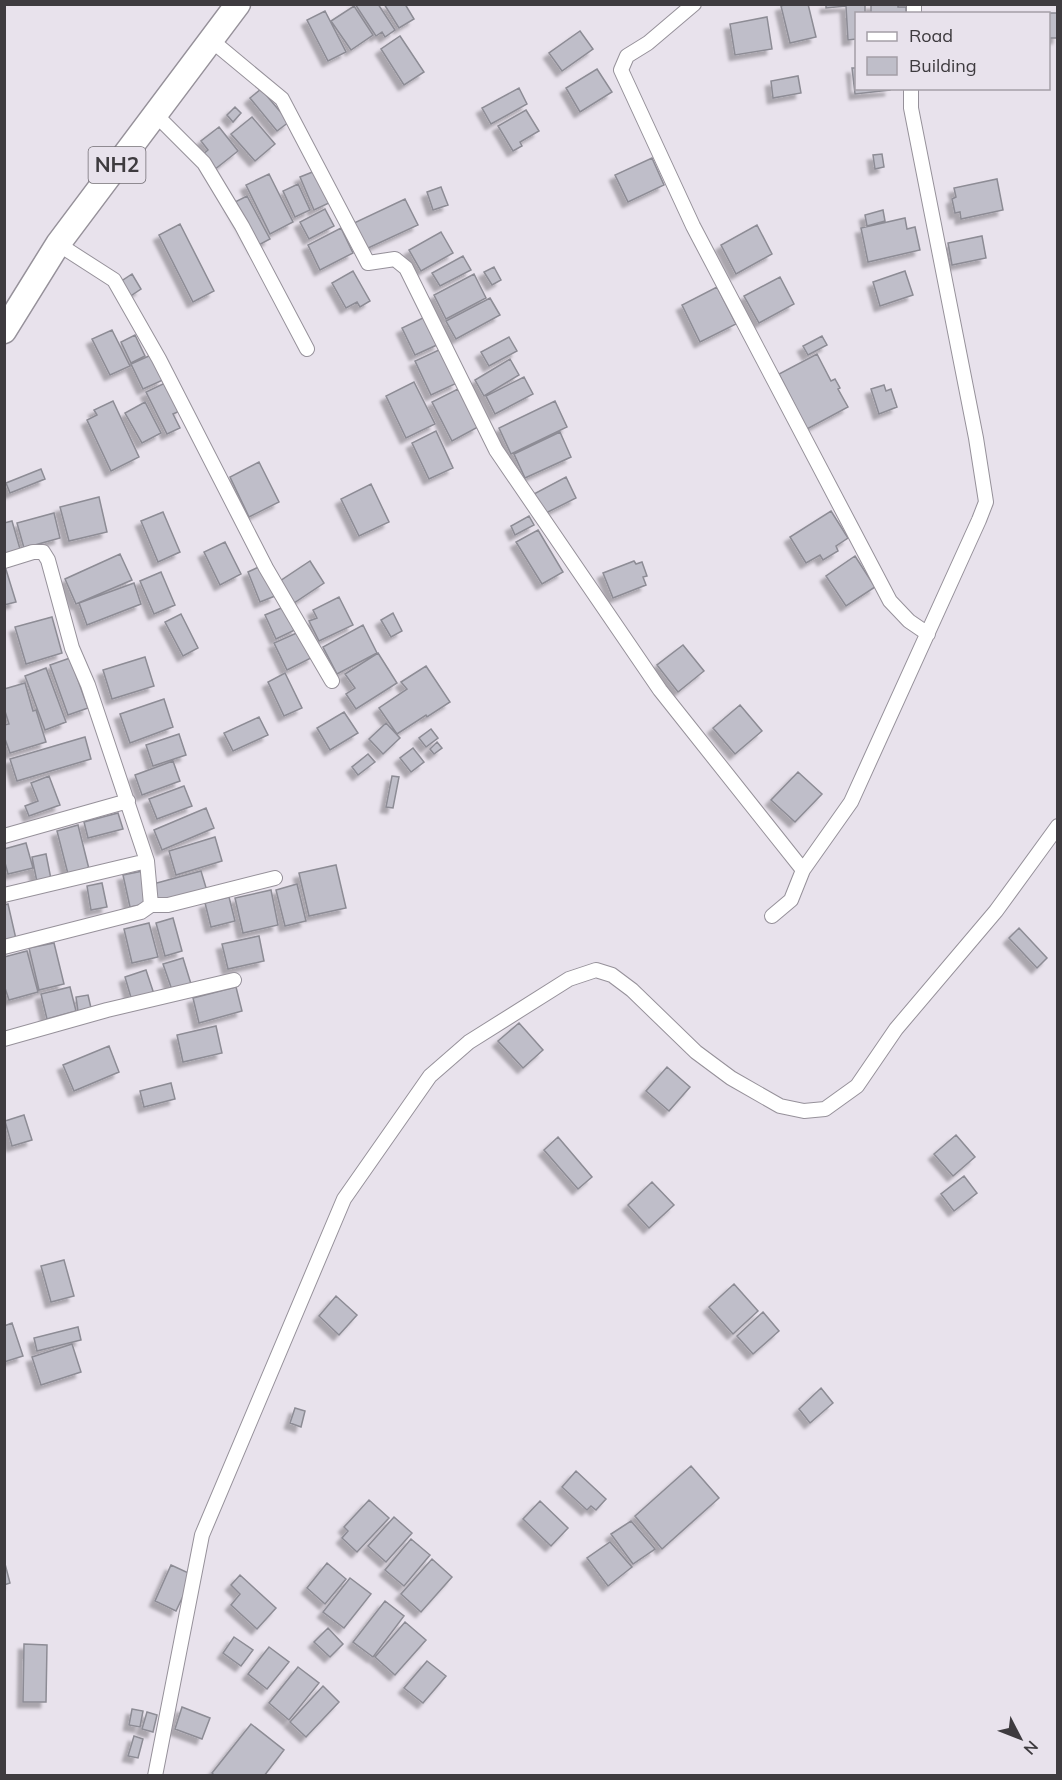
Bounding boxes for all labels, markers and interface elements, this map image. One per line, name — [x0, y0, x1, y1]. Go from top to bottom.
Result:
legend — [855, 12, 1050, 90]
text: Road — [909, 24, 953, 47]
text: Building — [909, 54, 977, 77]
road number: NH2 — [88, 147, 146, 183]
north arrow — [990, 1708, 1050, 1768]
text: N — [1020, 1737, 1043, 1759]

